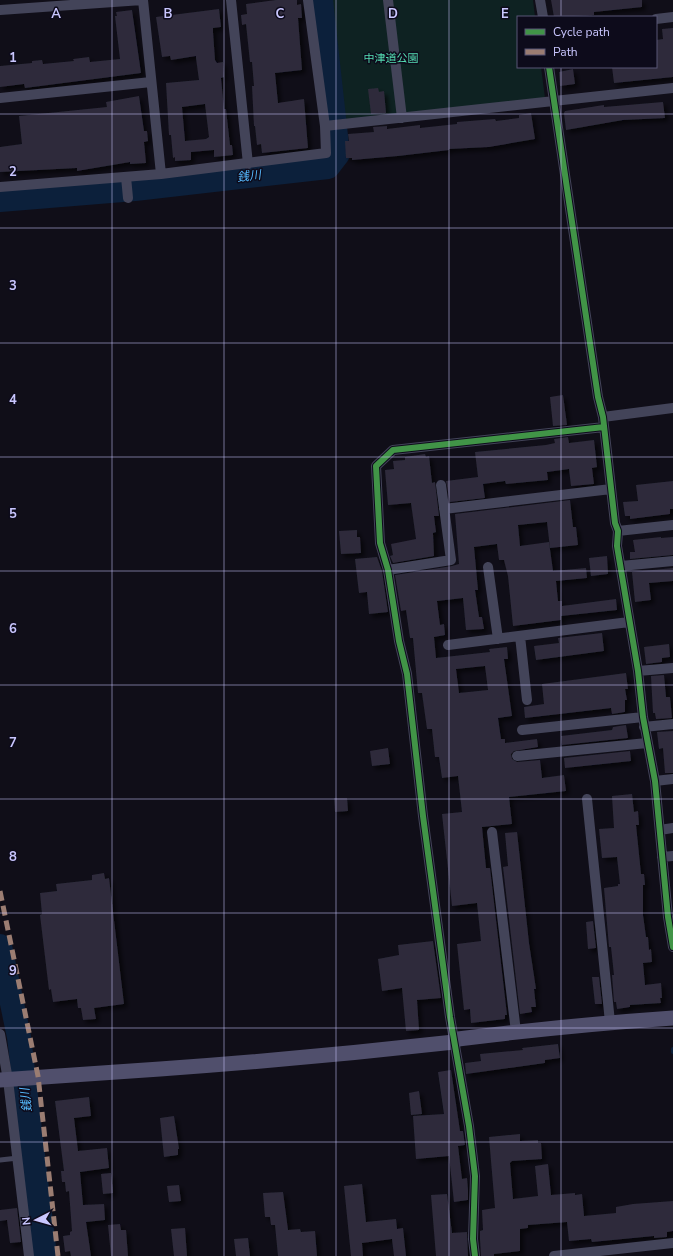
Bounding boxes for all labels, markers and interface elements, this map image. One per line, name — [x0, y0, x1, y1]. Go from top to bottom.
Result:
text: A — [51, 5, 61, 23]
text: B — [164, 5, 173, 23]
text: C — [276, 5, 285, 23]
text: D — [388, 5, 398, 23]
text: E — [501, 5, 509, 23]
legend — [517, 16, 657, 68]
text: Cycle path — [553, 24, 610, 40]
text: Path — [553, 44, 578, 60]
text: 1 — [9, 49, 17, 67]
park label: 中津道公園 — [364, 51, 419, 66]
text: 2 — [9, 163, 17, 181]
water label: 銭川 — [236, 166, 264, 185]
text: 3 — [9, 277, 17, 295]
text: 4 — [9, 391, 17, 409]
text: 5 — [9, 505, 17, 523]
text: 6 — [9, 620, 17, 638]
text: 7 — [9, 734, 17, 752]
text: 8 — [9, 848, 17, 866]
text: 9 — [9, 962, 17, 980]
water label: 銭川 — [16, 1085, 35, 1113]
north arrow — [16, 1200, 56, 1240]
text: N — [19, 1216, 34, 1226]

